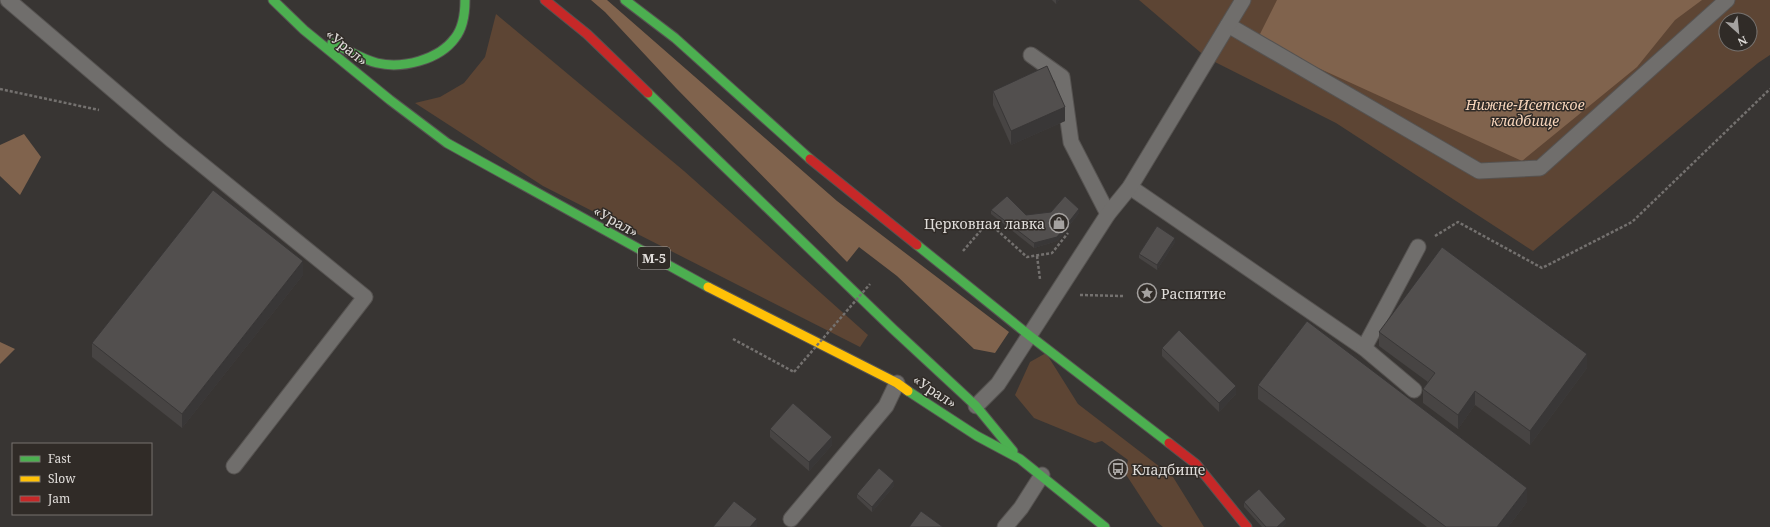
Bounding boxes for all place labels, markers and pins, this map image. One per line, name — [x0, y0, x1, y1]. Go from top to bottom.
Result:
shop icon: Церковная лавка — [1048, 212, 1070, 234]
place label: Церковная лавка — [924, 214, 1045, 233]
place icon: Распятие — [1136, 282, 1158, 304]
place label: Распятие — [1161, 284, 1226, 303]
bus stop icon: Кладбище — [1107, 458, 1129, 480]
place label: Кладбище — [1132, 460, 1205, 479]

